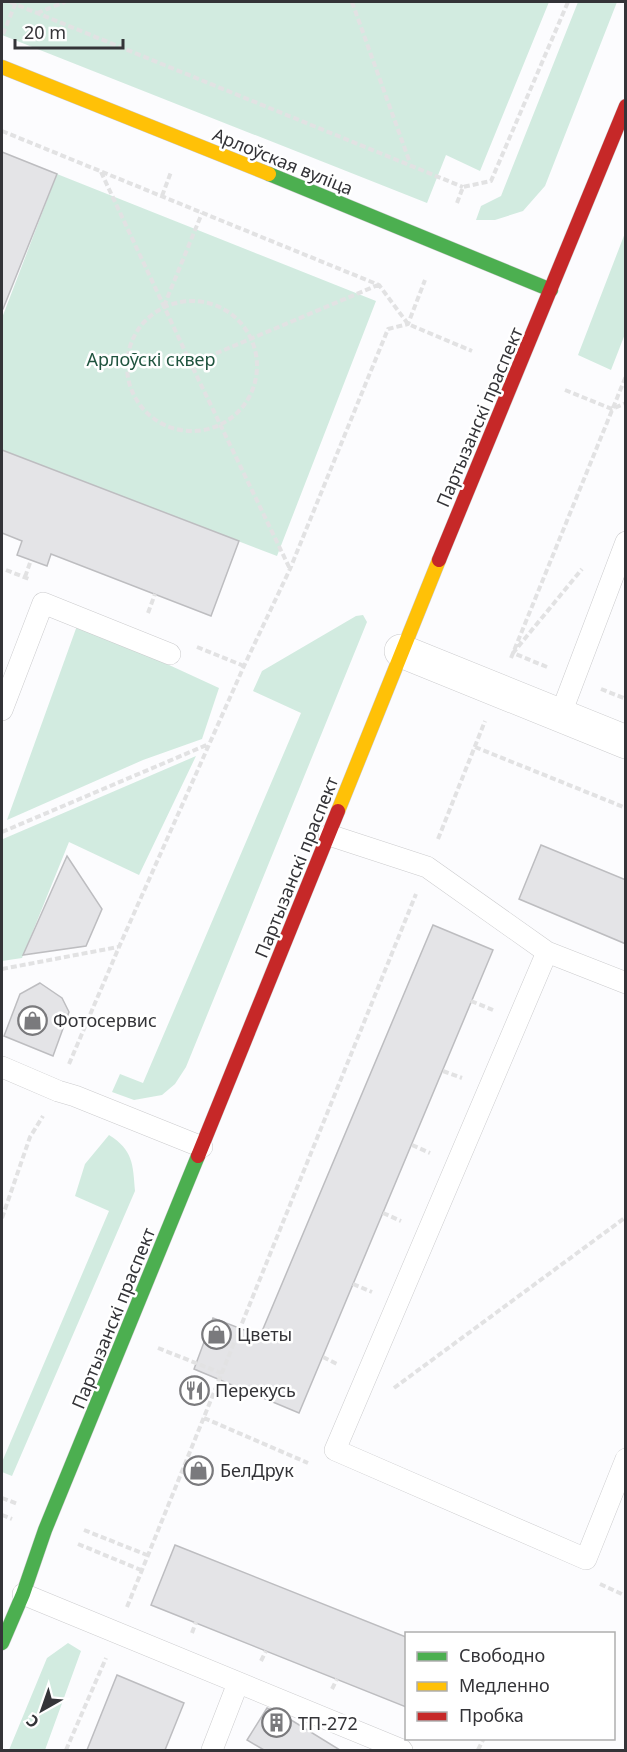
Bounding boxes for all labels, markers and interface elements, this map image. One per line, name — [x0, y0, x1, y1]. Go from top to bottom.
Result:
scale bar — [15, 12, 123, 50]
text: 20 m — [24, 20, 66, 44]
street label: Арлоўская вуліца — [209, 122, 357, 200]
street label: Партызанскі праспект — [430, 323, 528, 511]
park label: Арлоўскі сквер — [87, 347, 216, 371]
street label: Партызанскі праспект — [249, 772, 344, 961]
shop icon: Фотосервис — [16, 1004, 48, 1036]
place label: Фотосервис — [53, 1008, 157, 1032]
street label: Партызанскі праспект — [66, 1223, 161, 1412]
shop icon: Цветы — [200, 1318, 232, 1350]
place label: Цветы — [237, 1322, 292, 1346]
restaurant icon: Перекусь — [178, 1374, 210, 1406]
place label: Перекусь — [215, 1378, 296, 1402]
shop icon: БелДрук — [183, 1454, 215, 1486]
place label: БелДрук — [220, 1458, 294, 1482]
legend — [405, 1632, 615, 1740]
text: Свободно — [459, 1643, 545, 1667]
text: Медленно — [459, 1673, 550, 1697]
north arrow — [12, 1680, 72, 1740]
text: Пробка — [459, 1703, 524, 1727]
building icon: ТП-272 — [261, 1707, 293, 1739]
text: С — [21, 1710, 43, 1733]
place label: ТП-272 — [298, 1711, 358, 1735]

